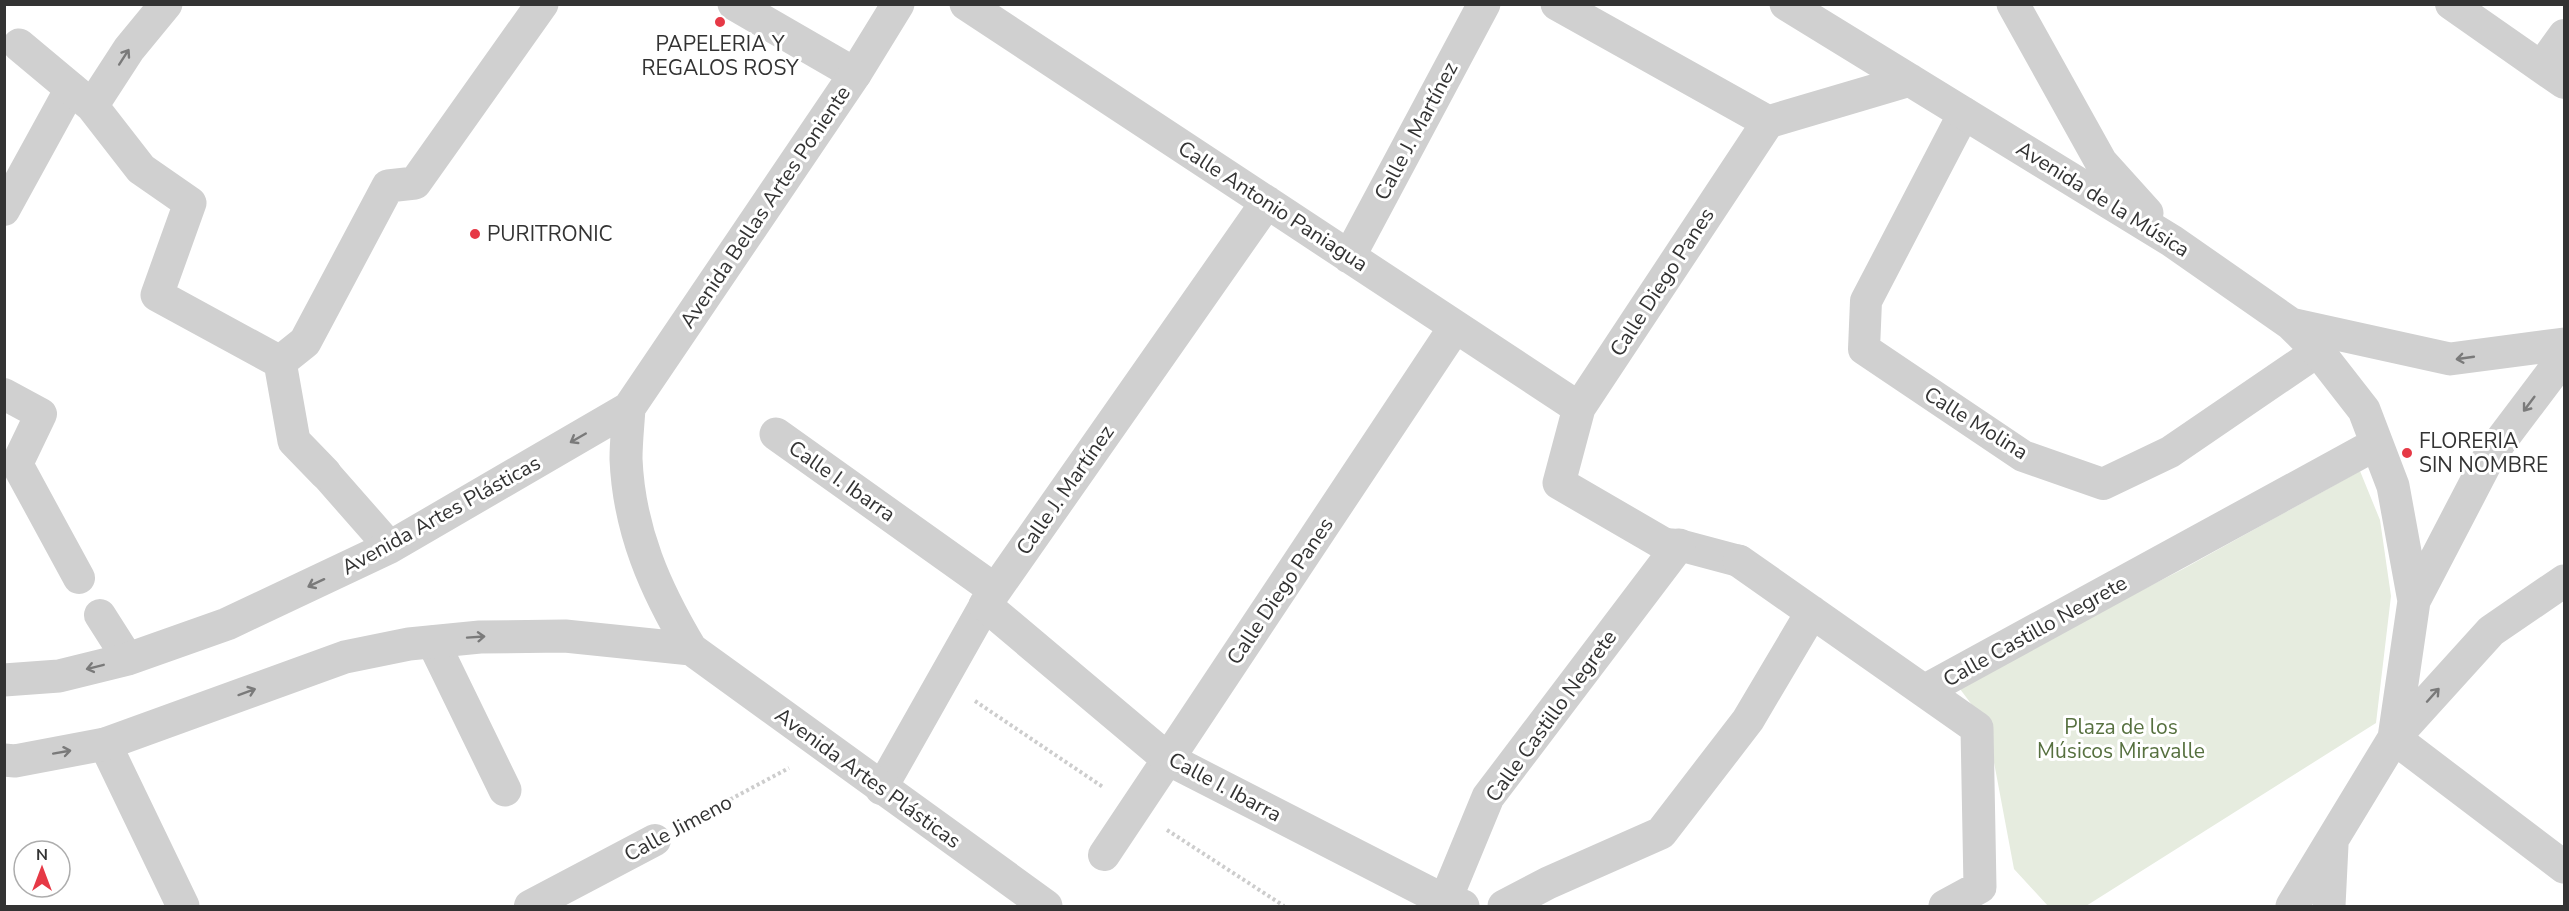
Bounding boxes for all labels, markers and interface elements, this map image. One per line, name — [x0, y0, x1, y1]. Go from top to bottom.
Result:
marker: PAPELERIA Y REGALOS ROSY — [713, 15, 727, 29]
place label: PAPELERIA Y REGALOS ROSY — [642, 30, 799, 82]
one-way arrow — [118, 49, 130, 66]
street label: Calle J. Martínez — [1368, 57, 1464, 205]
street label: Avenida Bellas Artes Poniente — [673, 80, 857, 334]
street label: Calle Antonio Paniagua — [1173, 134, 1373, 278]
street label: Avenida de la Música — [2011, 134, 2195, 264]
street label: Calle Diego Panes — [1603, 202, 1721, 362]
place label: PURITRONIC — [487, 220, 613, 248]
marker: PURITRONIC — [468, 227, 482, 241]
one-way arrow — [2455, 352, 2475, 363]
street label: Calle Molina — [1919, 380, 2033, 466]
one-way arrow — [2523, 395, 2535, 411]
street label: Calle J. Martínez — [1010, 419, 1120, 561]
place label: FLORERIA SIN NOMBRE — [2419, 427, 2548, 479]
one-way arrow — [570, 432, 587, 444]
street label: Calle I. Ibarra — [783, 434, 901, 528]
marker: FLORERIA SIN NOMBRE — [2400, 446, 2414, 460]
street label: Avenida Artes Plásticas — [337, 449, 545, 581]
street label: Calle Diego Panes — [1220, 512, 1340, 670]
street label: Calle Castillo Negrete — [1938, 569, 2132, 693]
one-way arrow — [308, 578, 326, 590]
street label: Calle Castillo Negrete — [1479, 624, 1623, 808]
one-way arrow — [466, 631, 486, 642]
one-way arrow — [86, 662, 105, 673]
one-way arrow — [237, 685, 256, 696]
one-way arrow — [2426, 688, 2440, 703]
street label: Avenida Artes Plásticas — [769, 701, 967, 855]
park label: Plaza de los Músicos Miravalle — [2037, 713, 2205, 765]
street label: Calle I. Ibarra — [1164, 745, 1286, 829]
one-way arrow — [52, 746, 72, 757]
street label: Calle Jimeno — [619, 788, 737, 868]
north arrow — [12, 839, 72, 899]
text: N — [36, 844, 48, 866]

